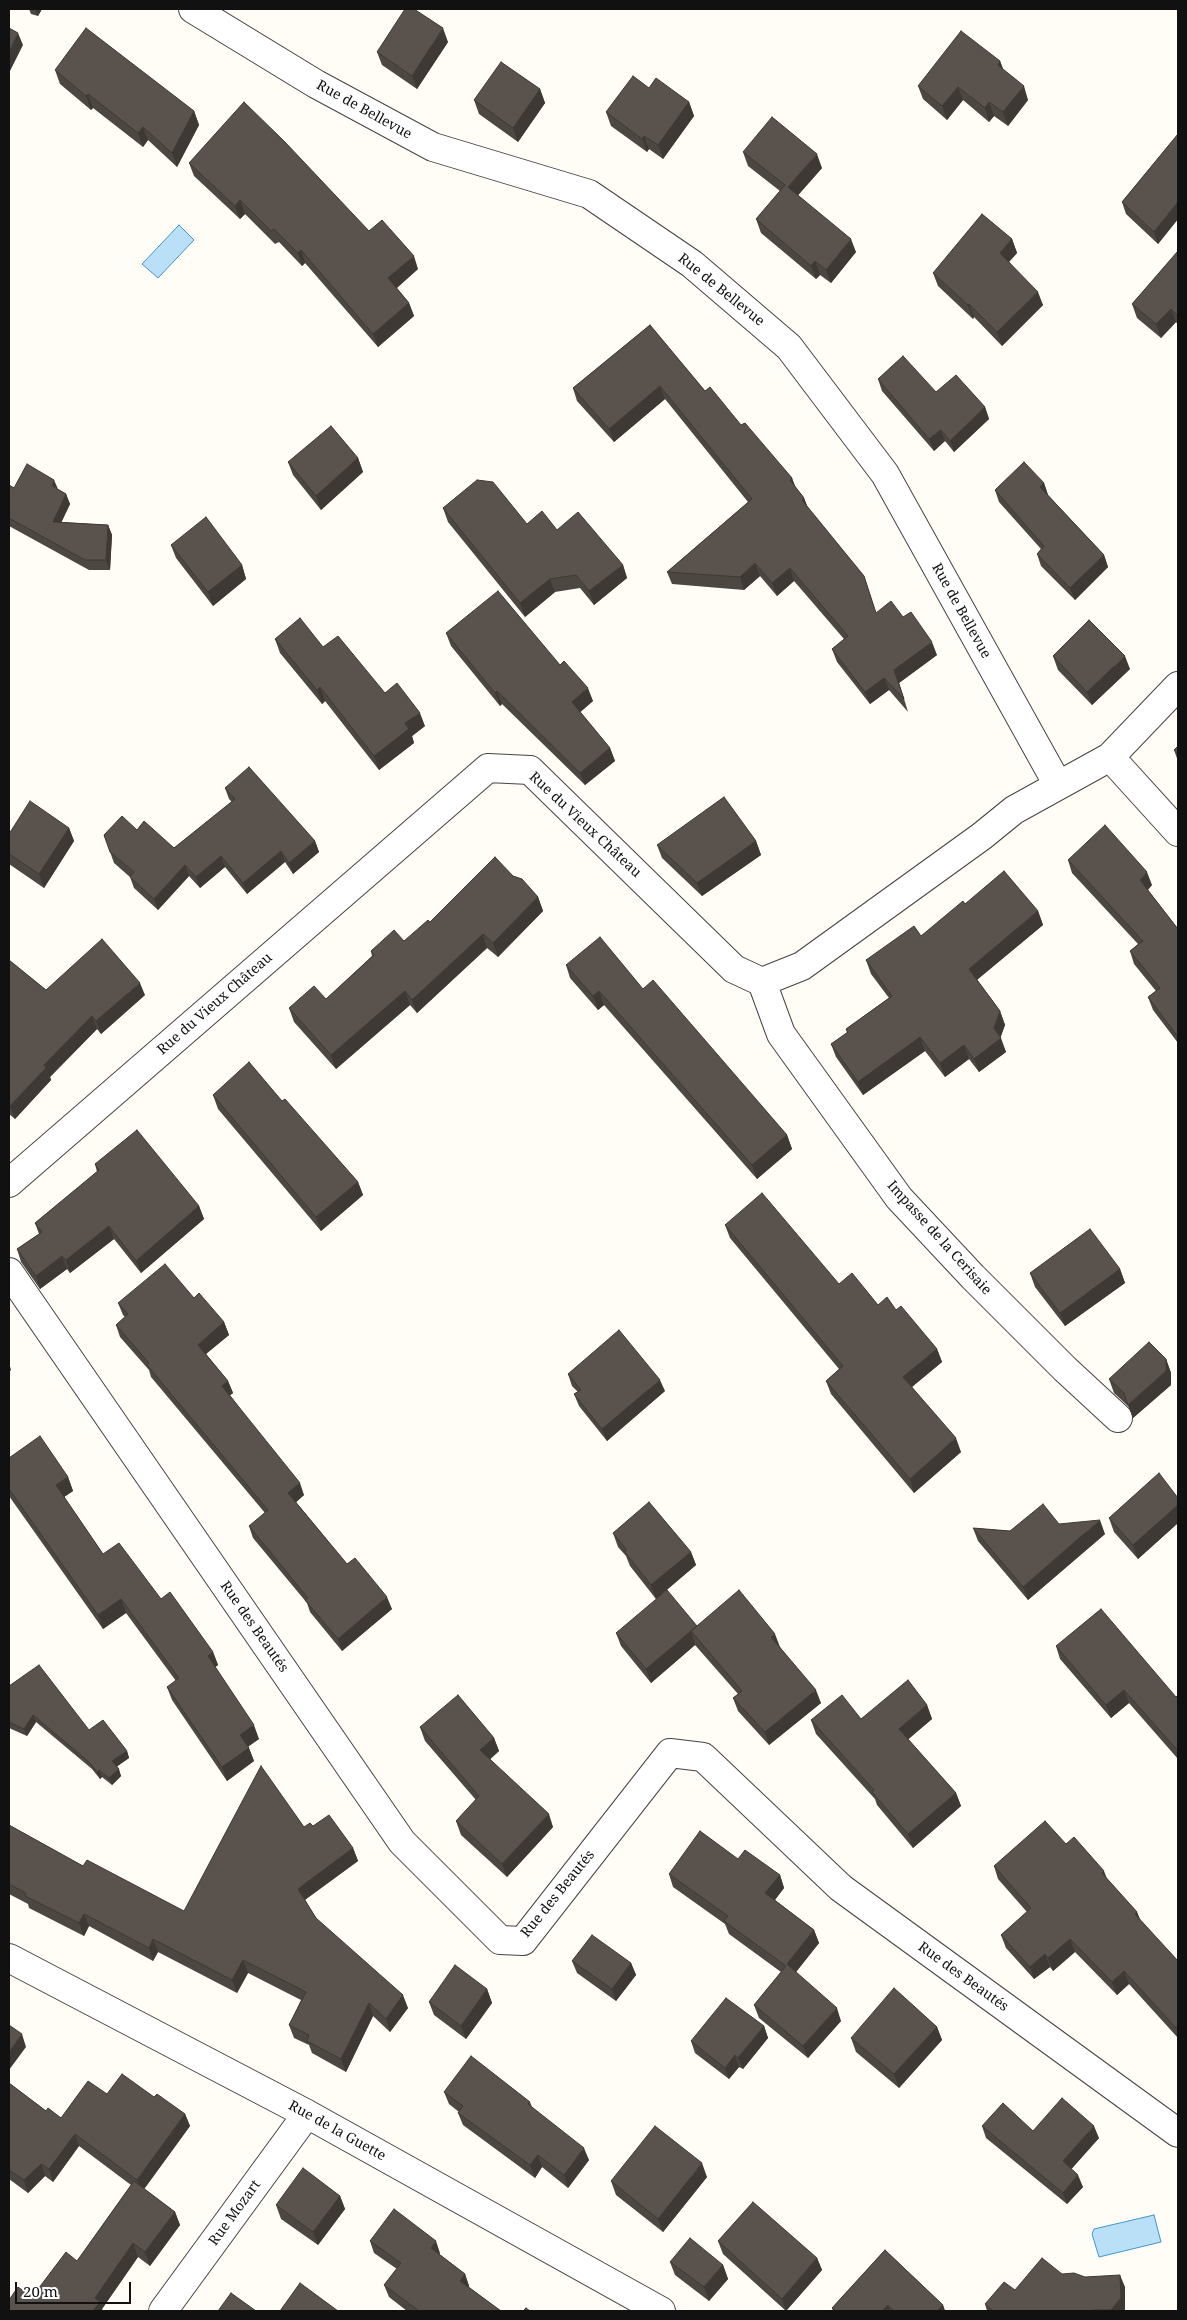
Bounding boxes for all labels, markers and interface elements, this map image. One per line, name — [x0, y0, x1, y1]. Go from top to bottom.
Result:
street label: Rue de Bellevue — [313, 77, 415, 143]
street label: Rue de Bellevue — [674, 250, 768, 330]
street label: Rue de Bellevue — [928, 560, 994, 662]
street label: Rue du Vieux Château — [526, 769, 644, 881]
street label: Rue du Vieux Château — [154, 949, 276, 1059]
street label: Impasse de la Cerisaie — [883, 1178, 995, 1298]
street label: Rue des Beautés — [216, 1578, 292, 1676]
street label: Rue des Beautés — [518, 1847, 598, 1941]
street label: Rue des Beautés — [915, 1939, 1011, 2015]
street label: Rue de la Guette — [285, 2097, 389, 2165]
street label: Rue Mozart — [206, 2177, 264, 2249]
scale bar — [18, 2272, 134, 2304]
text: 20 m — [23, 2281, 58, 2301]

